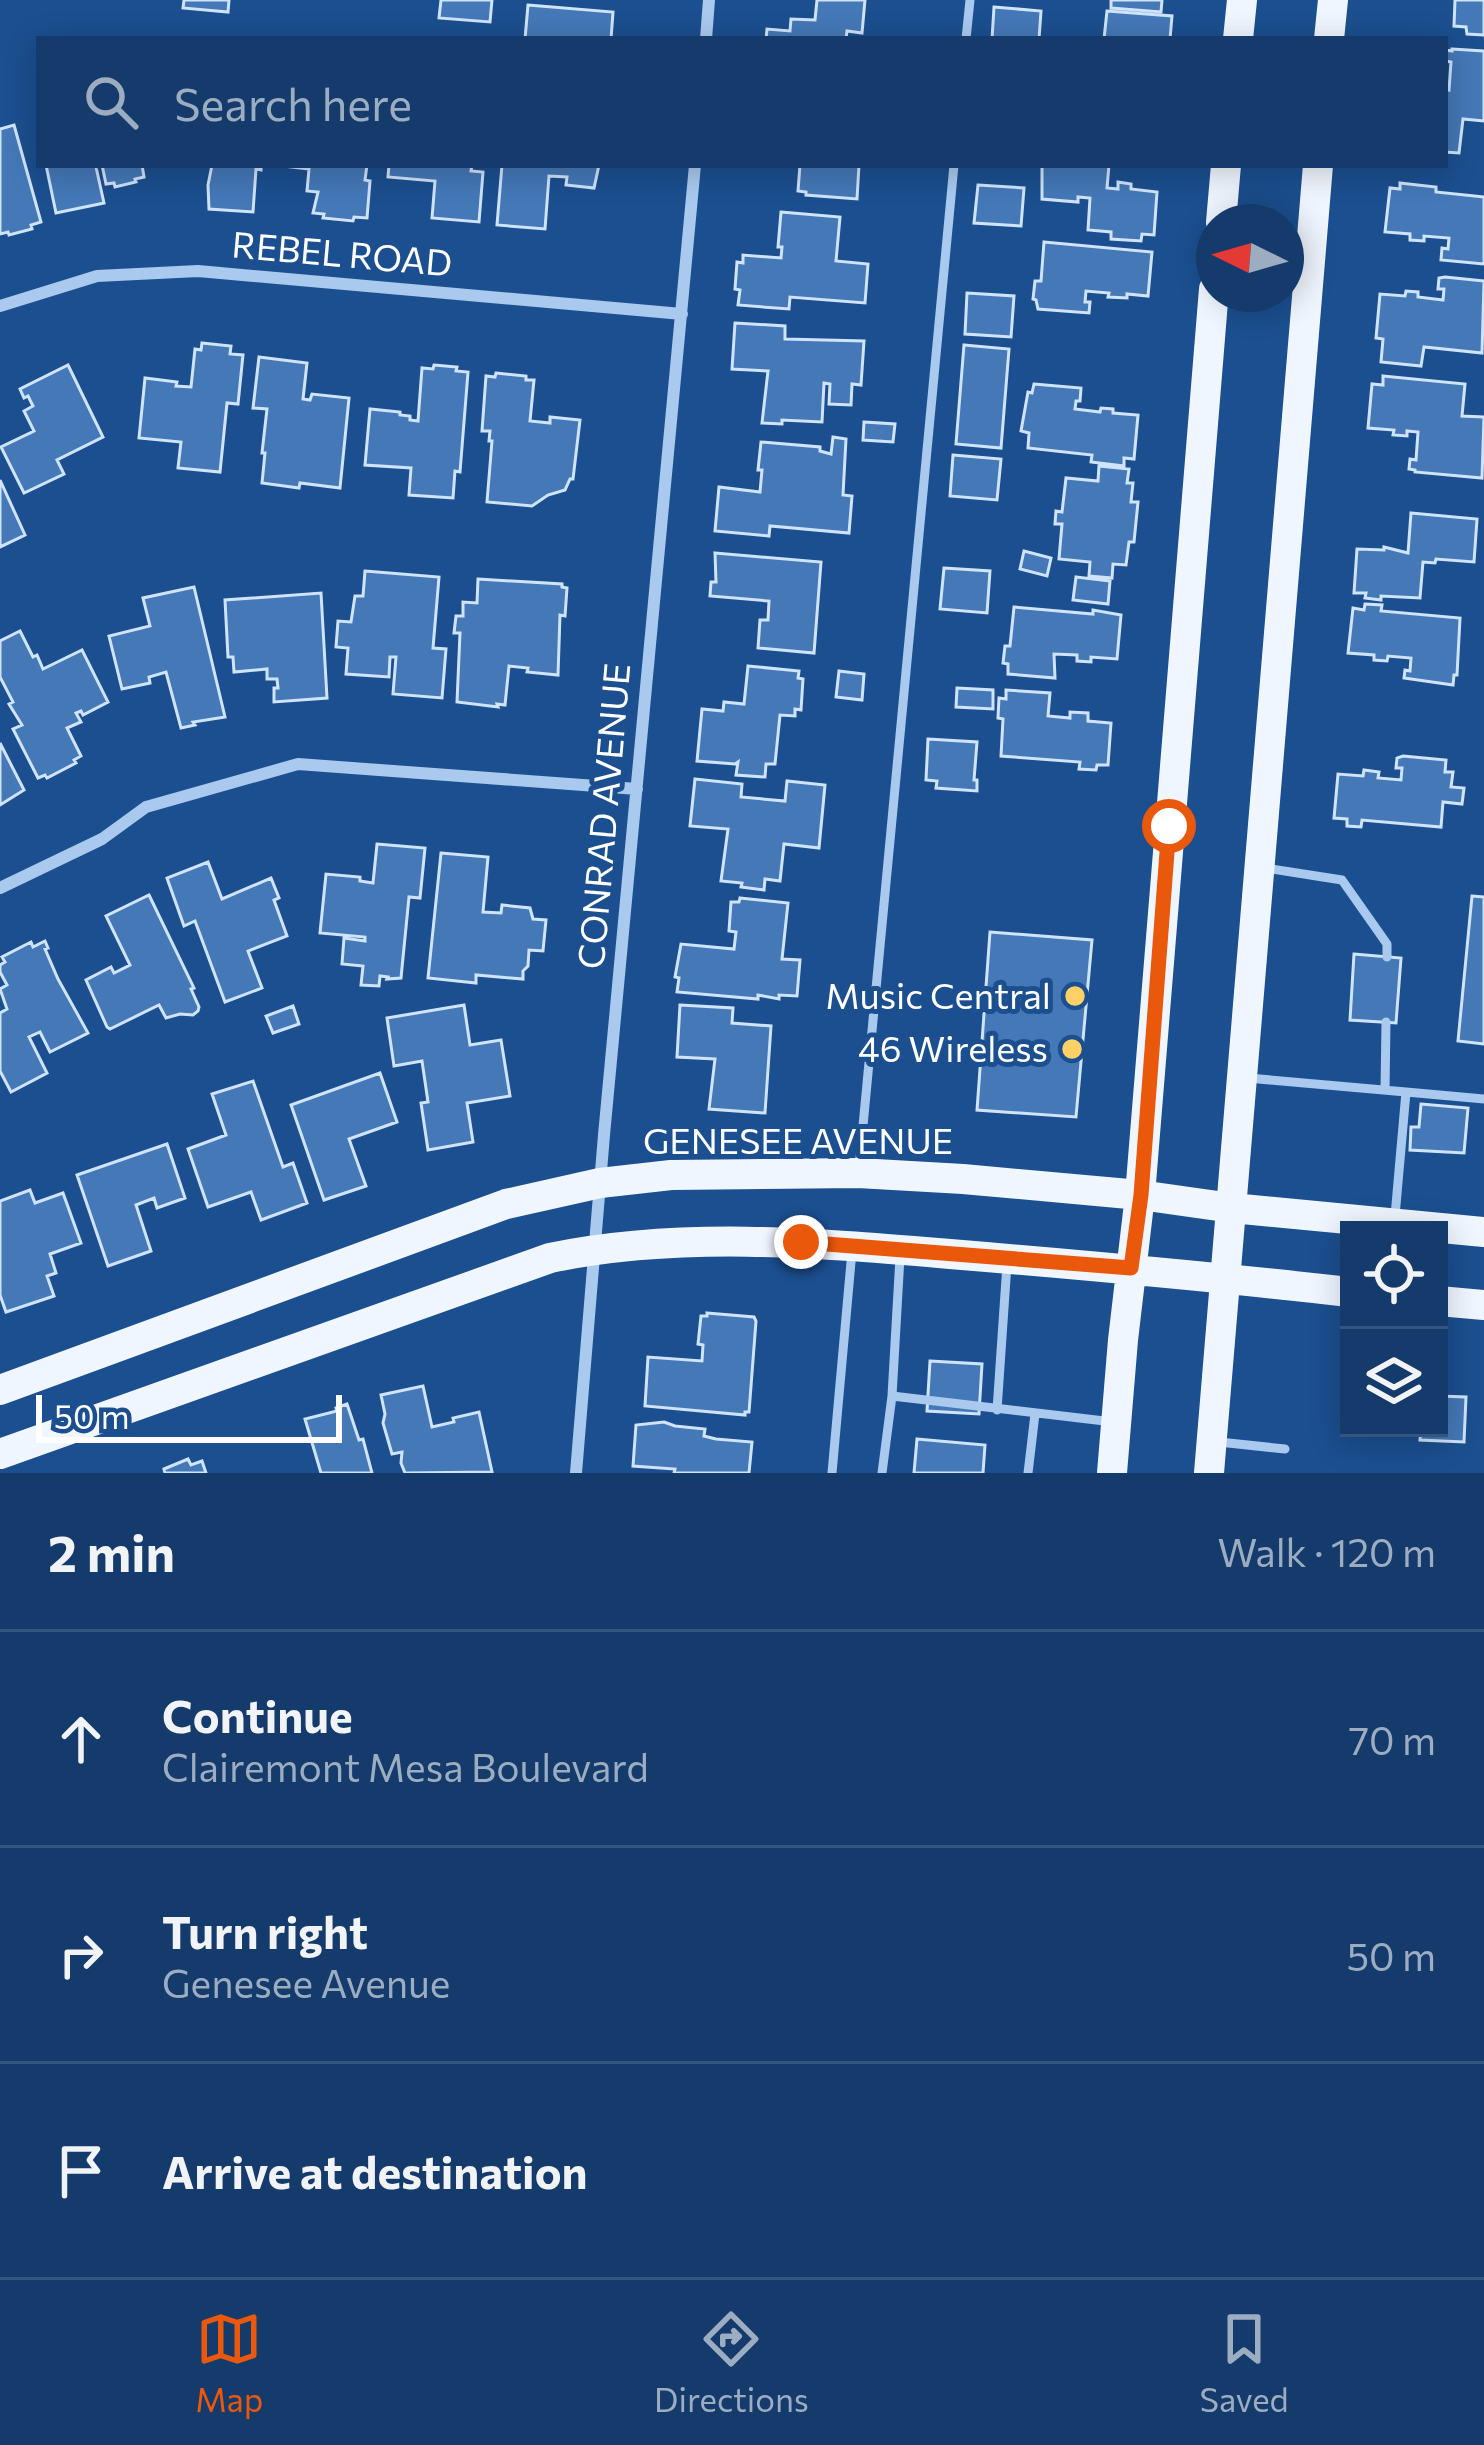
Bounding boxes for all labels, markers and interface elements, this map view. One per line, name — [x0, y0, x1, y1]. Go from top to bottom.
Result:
search box — [36, 36, 1448, 168]
icon: search — [78, 69, 144, 135]
text: Search here — [174, 75, 412, 130]
north arrow — [1196, 204, 1304, 312]
street label: REBEL ROAD — [230, 220, 454, 284]
street label: CONRAD AVENUE — [567, 661, 637, 971]
route start — [1142, 799, 1196, 853]
place label: Music Central — [825, 972, 1051, 1016]
marker: Music Central — [1062, 983, 1088, 1009]
place label: 46 Wireless — [858, 1025, 1048, 1069]
marker: 46 Wireless — [1059, 1036, 1085, 1062]
street label: GENESEE AVENUE — [643, 1117, 953, 1161]
route end — [774, 1215, 828, 1269]
map controls — [1340, 1221, 1448, 1437]
button: locate — [1340, 1221, 1448, 1329]
button: layers — [1340, 1329, 1448, 1437]
scale bar — [36, 1389, 342, 1442]
text: 50 m — [54, 1395, 130, 1436]
text: 2 min — [48, 1520, 175, 1583]
text: Walk · 120 m — [1218, 1527, 1436, 1575]
text: Continue — [162, 1687, 353, 1742]
icon: ahead — [48, 1706, 114, 1772]
text: 70 m — [1349, 1715, 1436, 1763]
text: Clairemont Mesa Boulevard — [162, 1742, 649, 1790]
text: Turn right — [162, 1903, 368, 1958]
icon: right — [48, 1922, 114, 1988]
text: 50 m — [1347, 1931, 1436, 1979]
text: Genesee Avenue — [162, 1958, 450, 2006]
icon: arrive — [48, 2138, 114, 2204]
text: Arrive at destination — [162, 2143, 588, 2198]
tab: Map — [195, 2306, 263, 2419]
tab: Directions — [654, 2306, 809, 2419]
tab: Saved — [1200, 2306, 1289, 2419]

